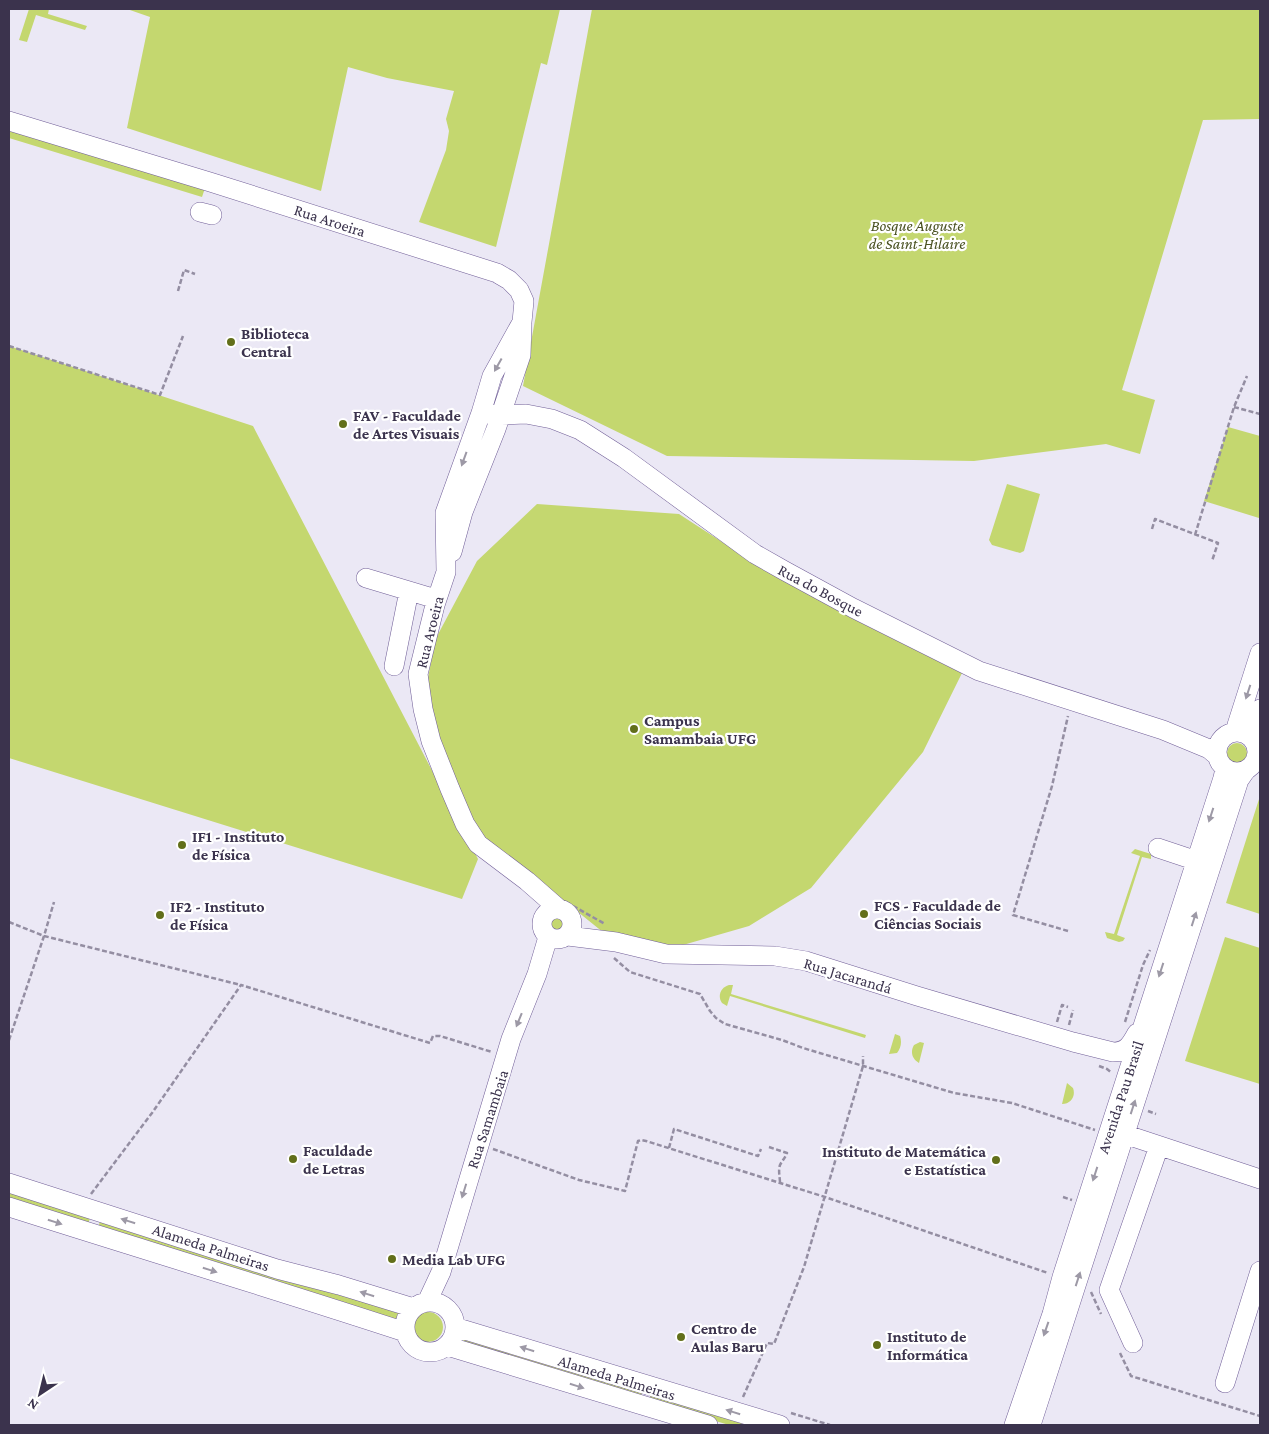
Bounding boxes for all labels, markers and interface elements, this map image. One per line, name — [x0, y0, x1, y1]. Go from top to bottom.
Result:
street label: Rua Aroeira — [292, 201, 368, 240]
park label: Bosque Auguste de Saint-Hilaire — [869, 217, 965, 252]
place label: Biblioteca Central — [241, 325, 310, 360]
marker: Biblioteca Central — [225, 336, 237, 348]
one-way arrow — [493, 358, 502, 371]
place label: FAV - Faculdade de Artes Visuais — [353, 407, 462, 442]
marker: FAV - Faculdade de Artes Visuais — [337, 418, 349, 430]
one-way arrow — [460, 452, 468, 467]
street label: Rua do Bosque — [775, 561, 866, 621]
street label: Rua Aroeira — [412, 594, 447, 670]
one-way arrow — [1243, 685, 1251, 700]
place label: Campus Samambaia UFG — [644, 712, 756, 747]
marker: Campus Samambaia UFG — [628, 723, 640, 735]
one-way arrow — [1207, 808, 1215, 823]
place label: IF1 - Instituto de Física — [192, 828, 284, 863]
marker: IF1 - Instituto de Física — [176, 839, 188, 851]
place label: FCS - Faculdade de Ciências Sociais — [874, 897, 1001, 932]
place label: IF2 - Instituto de Física — [170, 898, 265, 933]
marker: FCS - Faculdade de Ciências Sociais — [858, 908, 870, 920]
marker: IF2 - Instituto de Física — [154, 909, 166, 921]
one-way arrow — [1190, 912, 1198, 927]
street label: Rua Jacarandá — [802, 954, 894, 998]
one-way arrow — [1157, 962, 1164, 977]
one-way arrow — [515, 1012, 522, 1027]
street label: Avenida Pau Brasil — [1094, 1039, 1147, 1156]
street label: Rua Samambaia — [464, 1067, 512, 1171]
one-way arrow — [1129, 1100, 1137, 1115]
place label: Faculdade de Letras — [303, 1142, 373, 1177]
place label: Instituto de Matemática e Estatística — [822, 1143, 986, 1178]
marker: Faculdade de Letras — [287, 1153, 299, 1165]
marker: Instituto de Matemática e Estatística — [990, 1154, 1002, 1166]
one-way arrow — [1091, 1167, 1099, 1182]
one-way arrow — [460, 1184, 468, 1199]
one-way arrow — [120, 1216, 135, 1224]
one-way arrow — [48, 1219, 63, 1226]
street label: Alameda Palmeiras — [150, 1221, 271, 1274]
place label: Media Lab UFG — [402, 1251, 505, 1268]
marker: Media Lab UFG — [386, 1253, 398, 1265]
one-way arrow — [203, 1267, 218, 1275]
one-way arrow — [1075, 1271, 1083, 1286]
one-way arrow — [359, 1290, 374, 1298]
place label: Centro de Aulas Baru — [690, 1320, 764, 1355]
one-way arrow — [1042, 1322, 1050, 1337]
place label: Instituto de Informática — [887, 1328, 968, 1363]
marker: Centro de Aulas Baru — [675, 1331, 687, 1343]
marker: Instituto de Informática — [871, 1339, 883, 1351]
one-way arrow — [520, 1345, 535, 1353]
street label: Alameda Palmeiras — [556, 1352, 678, 1403]
north arrow — [15, 1369, 65, 1419]
one-way arrow — [570, 1382, 585, 1390]
text: N — [24, 1395, 41, 1414]
one-way arrow — [726, 1407, 741, 1415]

